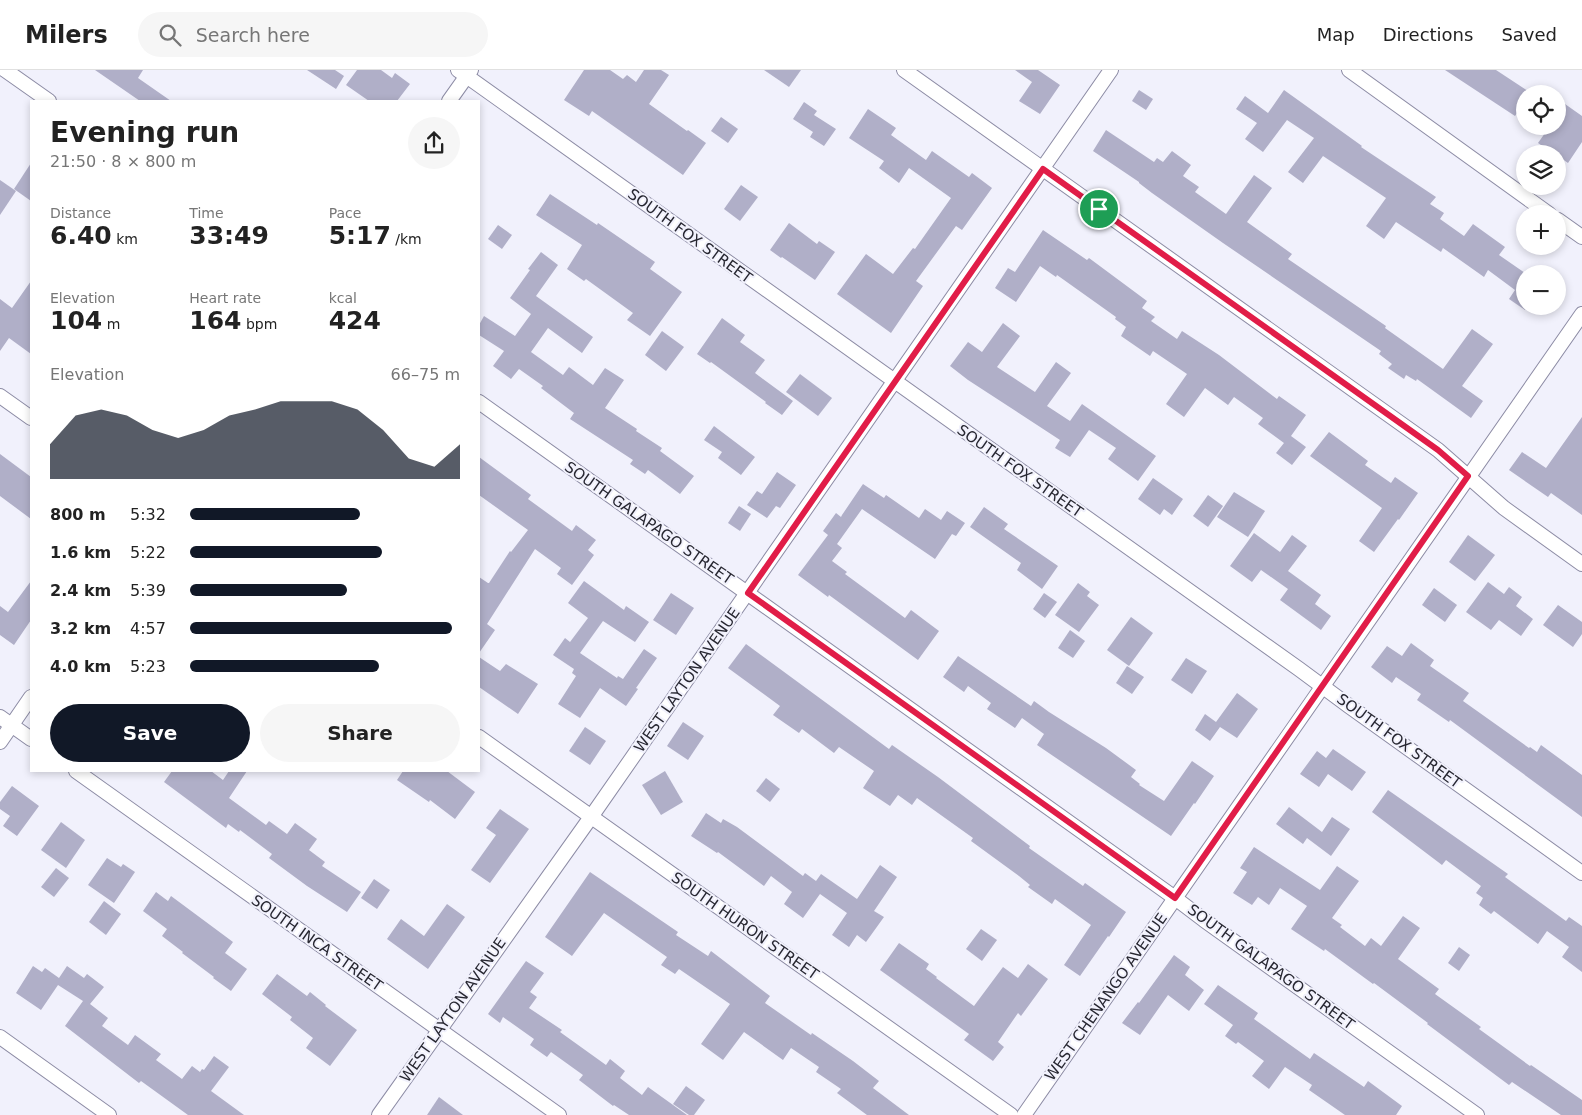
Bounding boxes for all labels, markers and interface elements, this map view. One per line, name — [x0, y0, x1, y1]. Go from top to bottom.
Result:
search box — [138, 12, 488, 57]
text: Milers — [25, 21, 108, 49]
icon: search — [156, 21, 184, 49]
text: Search here — [196, 24, 310, 46]
text: Map — [1317, 24, 1355, 45]
text: Directions — [1383, 24, 1473, 45]
text: Saved — [1501, 24, 1557, 45]
map controls — [1516, 85, 1566, 315]
button: locate — [1516, 85, 1566, 135]
text: Evening run — [50, 116, 239, 149]
button: share — [408, 117, 460, 169]
button: layers — [1516, 145, 1566, 195]
text: 21:50 · 8 × 800 m — [50, 152, 196, 171]
street label: SOUTH FOX STREET — [624, 185, 756, 288]
pin — [1078, 188, 1120, 230]
icon: arrive — [1085, 195, 1113, 223]
text: Distance — [50, 205, 111, 221]
text: Time — [189, 205, 224, 221]
text: Pace — [329, 205, 361, 221]
button: + — [1516, 205, 1566, 255]
text: 6.40 — [50, 221, 112, 250]
text: 33:49 — [189, 221, 269, 250]
text: 5:17 — [329, 221, 391, 250]
text: km — [112, 231, 138, 247]
text: /km — [391, 231, 422, 247]
button: − — [1516, 265, 1566, 315]
text: Elevation — [50, 290, 115, 306]
text: Heart rate — [189, 290, 261, 306]
text: kcal — [329, 290, 357, 306]
text: 104 — [50, 306, 102, 335]
text: 164 — [189, 306, 242, 335]
text: 424 — [329, 306, 381, 335]
text: m — [102, 316, 120, 332]
text: bpm — [242, 316, 277, 332]
text: Elevation — [50, 365, 124, 384]
text: 66–75 m — [391, 365, 460, 384]
street label: SOUTH FOX STREET — [954, 421, 1087, 522]
street label: SOUTH GALAPAGO STREET — [561, 458, 738, 589]
text: 800 m — [50, 505, 106, 524]
text: 5:32 — [130, 505, 166, 524]
text: 1.6 km — [50, 543, 111, 562]
text: 5:22 — [130, 543, 166, 562]
text: 2.4 km — [50, 581, 111, 600]
text: 5:39 — [130, 581, 166, 600]
street label: WEST LAYTON AVENUE — [630, 604, 744, 756]
text: 3.2 km — [50, 619, 111, 638]
text: 4:57 — [130, 619, 166, 638]
text: 4.0 km — [50, 657, 111, 676]
text: 5:23 — [130, 657, 166, 676]
street label: SOUTH FOX STREET — [1333, 690, 1465, 793]
button: Save — [50, 704, 250, 762]
button: Share — [260, 704, 460, 762]
street label: SOUTH HURON STREET — [668, 868, 823, 984]
street label: SOUTH INCA STREET — [248, 891, 387, 996]
street label: SOUTH GALAPAGO STREET — [1184, 900, 1359, 1034]
street label: WEST CHENANGO AVENUE — [1041, 910, 1171, 1084]
street label: WEST LAYTON AVENUE — [396, 934, 510, 1086]

